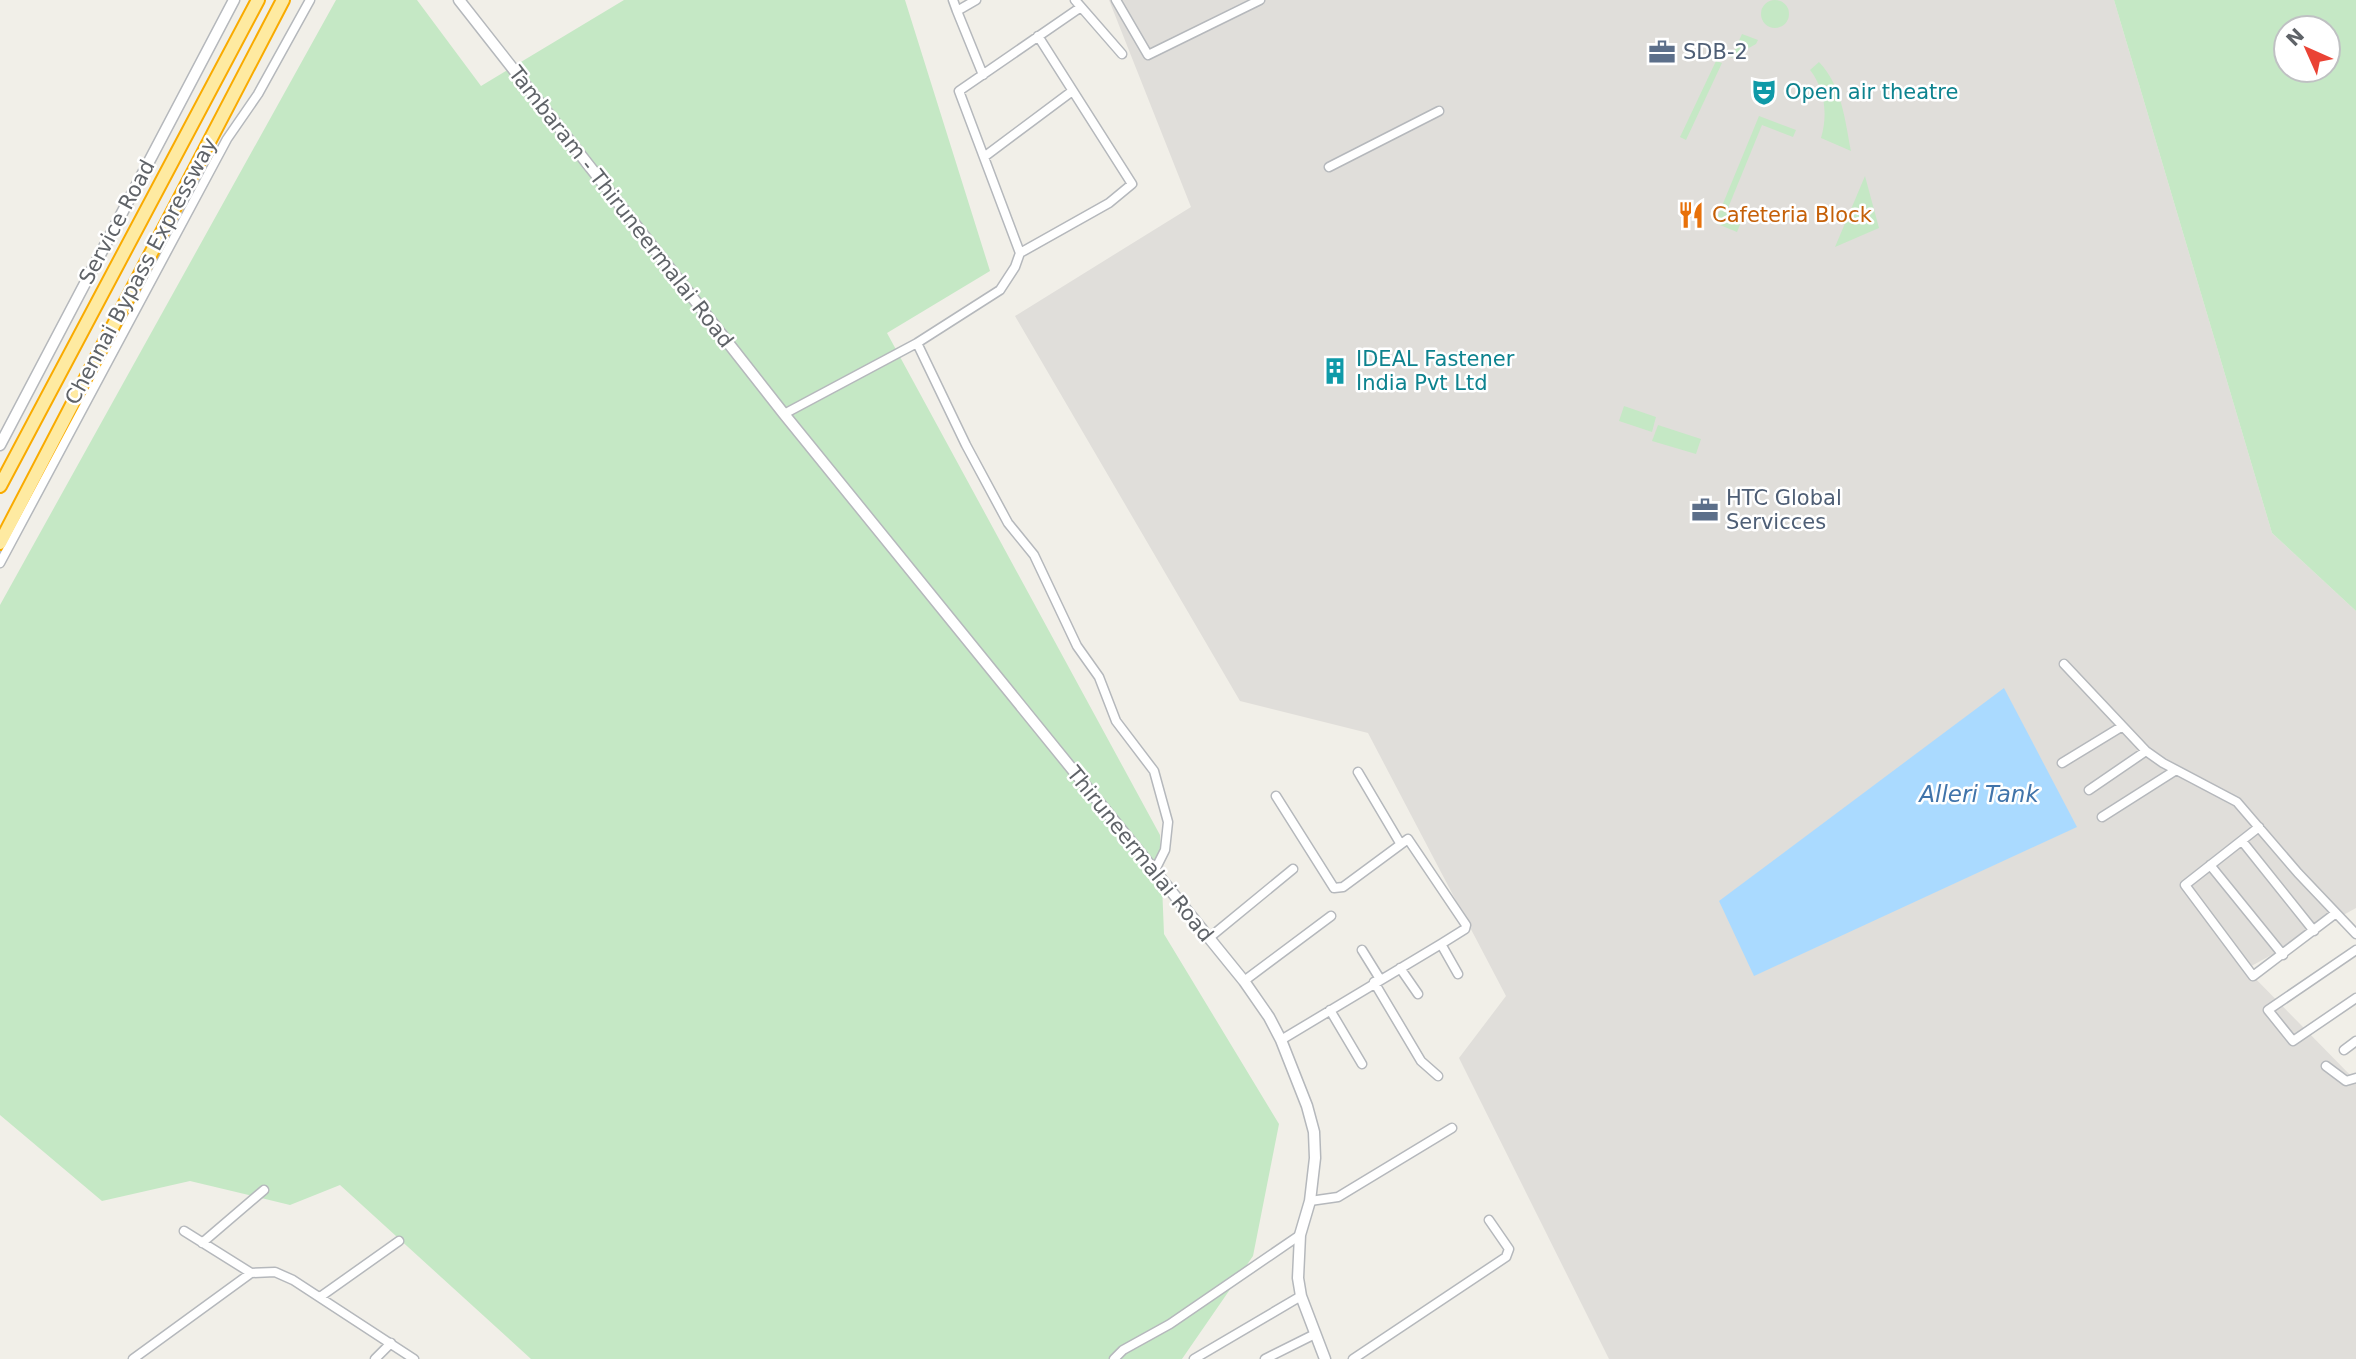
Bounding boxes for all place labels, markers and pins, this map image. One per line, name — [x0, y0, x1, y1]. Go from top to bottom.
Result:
office icon: SDB-2 — [1647, 37, 1677, 67]
place label: SDB-2 — [1683, 40, 1748, 64]
theatre icon: Open air theatre — [1749, 77, 1779, 107]
place label: Open air theatre — [1785, 80, 1958, 104]
restaurant icon: Cafeteria Block — [1676, 200, 1706, 230]
place label: Cafeteria Block — [1712, 203, 1873, 227]
place label: IDEAL Fastener India Pvt Ltd — [1356, 347, 1515, 395]
building icon: IDEAL Fastener India Pvt Ltd — [1320, 356, 1350, 386]
place label: HTC Global Servicces — [1726, 486, 1842, 534]
office icon: HTC Global Servicces — [1690, 495, 1720, 525]

